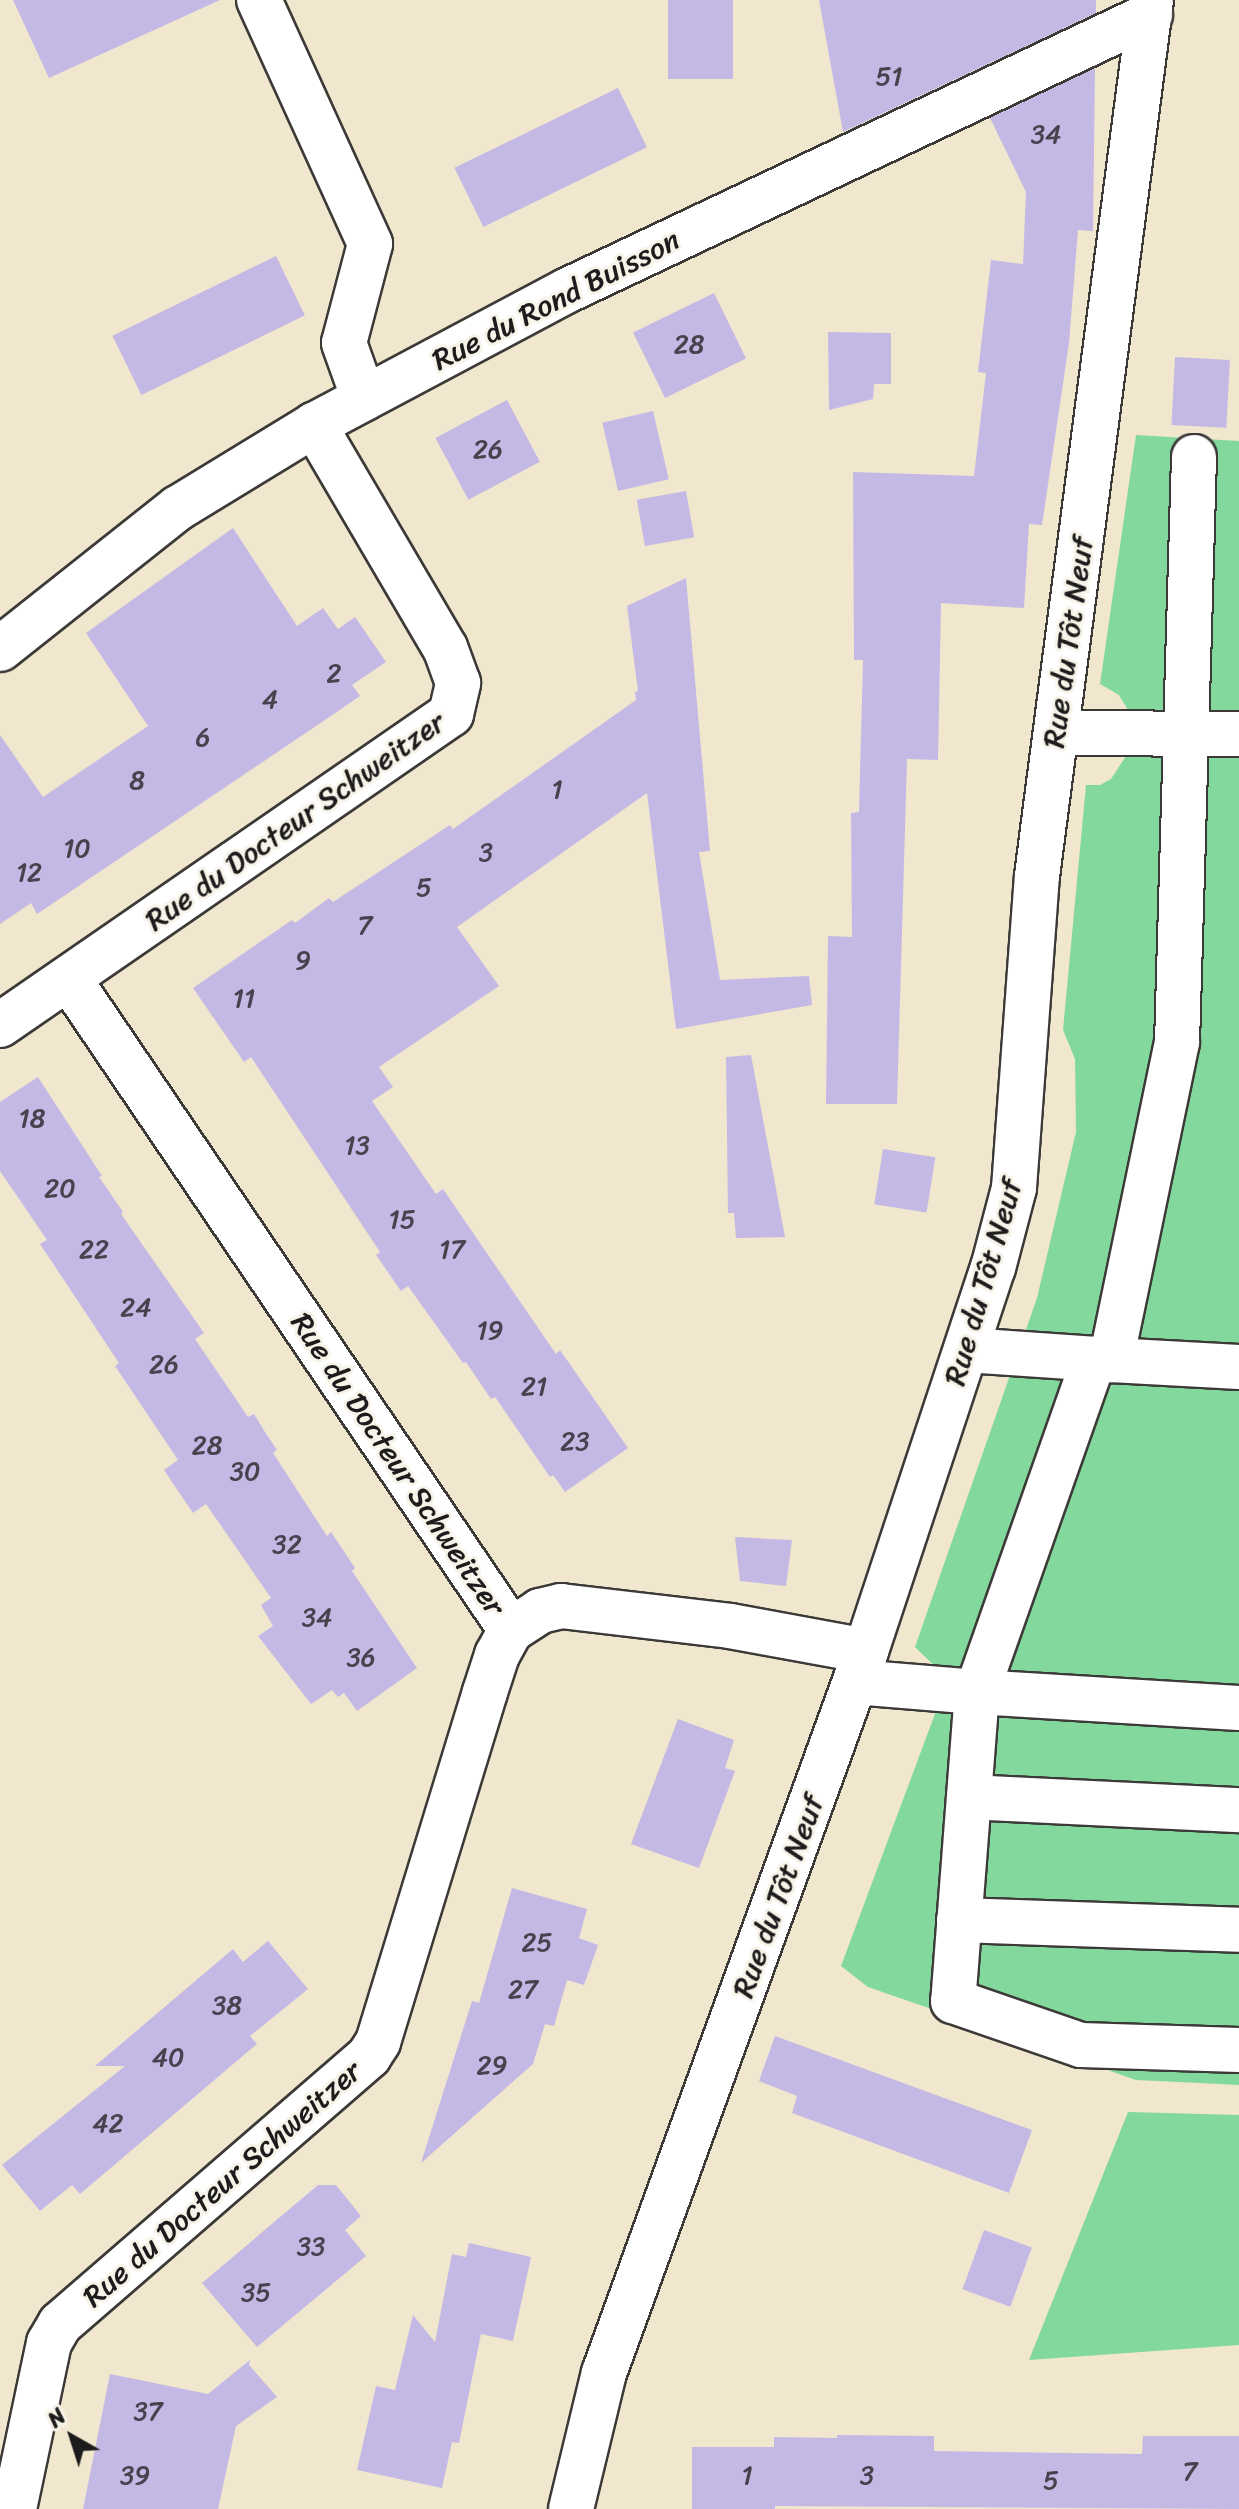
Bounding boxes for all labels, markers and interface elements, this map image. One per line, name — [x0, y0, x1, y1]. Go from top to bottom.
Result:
house number: 51 — [875, 61, 903, 93]
house number: 34 — [1031, 119, 1061, 151]
street label: Rue du Rond Buisson — [426, 222, 686, 378]
house number: 28 — [674, 329, 704, 361]
house number: 26 — [473, 434, 503, 466]
street label: Rue du Tôt Neuf — [1035, 534, 1101, 750]
house number: 2 — [326, 658, 342, 690]
house number: 4 — [262, 684, 278, 716]
street label: Rue du Docteur Schweitzer — [138, 704, 452, 938]
house number: 6 — [196, 722, 210, 754]
house number: 8 — [129, 765, 145, 797]
house number: 1 — [551, 774, 563, 806]
house number: 10 — [63, 833, 91, 865]
house number: 3 — [479, 837, 493, 869]
house number: 12 — [16, 857, 42, 889]
house number: 5 — [416, 872, 432, 904]
house number: 7 — [358, 910, 372, 942]
house number: 9 — [295, 945, 311, 977]
house number: 11 — [233, 983, 255, 1015]
house number: 18 — [19, 1103, 45, 1135]
house number: 13 — [344, 1130, 370, 1162]
house number: 20 — [44, 1173, 76, 1205]
street label: Rue du Tôt Neuf — [936, 1175, 1030, 1389]
house number: 15 — [388, 1204, 416, 1236]
house number: 22 — [79, 1234, 109, 1266]
house number: 17 — [439, 1234, 465, 1266]
house number: 24 — [120, 1292, 152, 1324]
street label: Rue du Docteur Schweitzer — [283, 1305, 513, 1623]
house number: 19 — [476, 1315, 504, 1347]
house number: 26 — [149, 1349, 179, 1381]
house number: 21 — [521, 1371, 547, 1403]
house number: 23 — [560, 1426, 590, 1458]
house number: 28 — [192, 1430, 222, 1462]
house number: 30 — [230, 1456, 260, 1488]
house number: 32 — [272, 1529, 302, 1561]
house number: 34 — [302, 1602, 332, 1634]
house number: 36 — [346, 1642, 376, 1674]
street label: Rue du Tôt Neuf — [725, 1790, 831, 2002]
house number: 25 — [522, 1927, 552, 1959]
house number: 27 — [508, 1974, 538, 2006]
house number: 38 — [212, 1990, 242, 2022]
house number: 40 — [152, 2042, 184, 2074]
house number: 29 — [477, 2050, 507, 2082]
street label: Rue du Docteur Schweitzer — [75, 2053, 369, 2315]
house number: 42 — [92, 2108, 124, 2140]
house number: 33 — [297, 2231, 325, 2263]
house number: 35 — [241, 2277, 271, 2309]
house number: 37 — [133, 2396, 163, 2428]
north arrow — [32, 2397, 112, 2477]
text: N — [38, 2398, 75, 2438]
house number: 7 — [1183, 2456, 1197, 2488]
house number: 39 — [120, 2460, 150, 2492]
house number: 1 — [741, 2460, 753, 2492]
house number: 3 — [860, 2460, 874, 2492]
house number: 5 — [1043, 2465, 1059, 2497]

